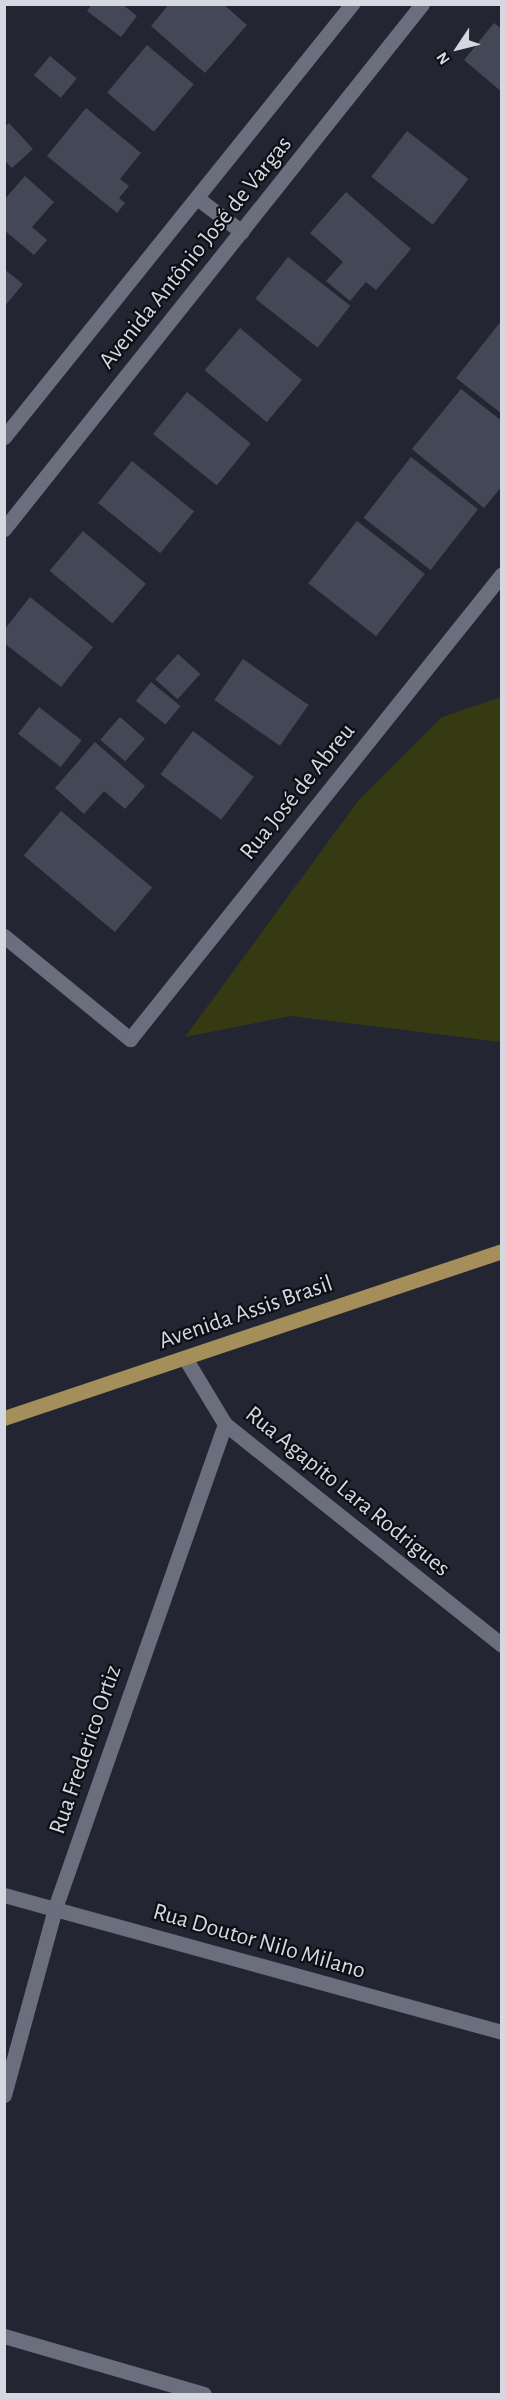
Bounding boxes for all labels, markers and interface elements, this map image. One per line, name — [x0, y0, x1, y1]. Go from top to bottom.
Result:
north arrow — [428, 18, 488, 78]
text: N — [434, 49, 453, 67]
street label: Avenida Antônio José de Vargas — [93, 131, 299, 375]
street label: Rua José de Abreu — [234, 718, 362, 866]
street label: Avenida Assis Brasil — [155, 1270, 337, 1356]
street label: Rua Agapito Lara Rodrigues — [239, 1401, 455, 1583]
street label: Rua Frederico Ortiz — [44, 1662, 128, 1838]
street label: Rua Doutor Nilo Milano — [149, 1898, 369, 1986]

